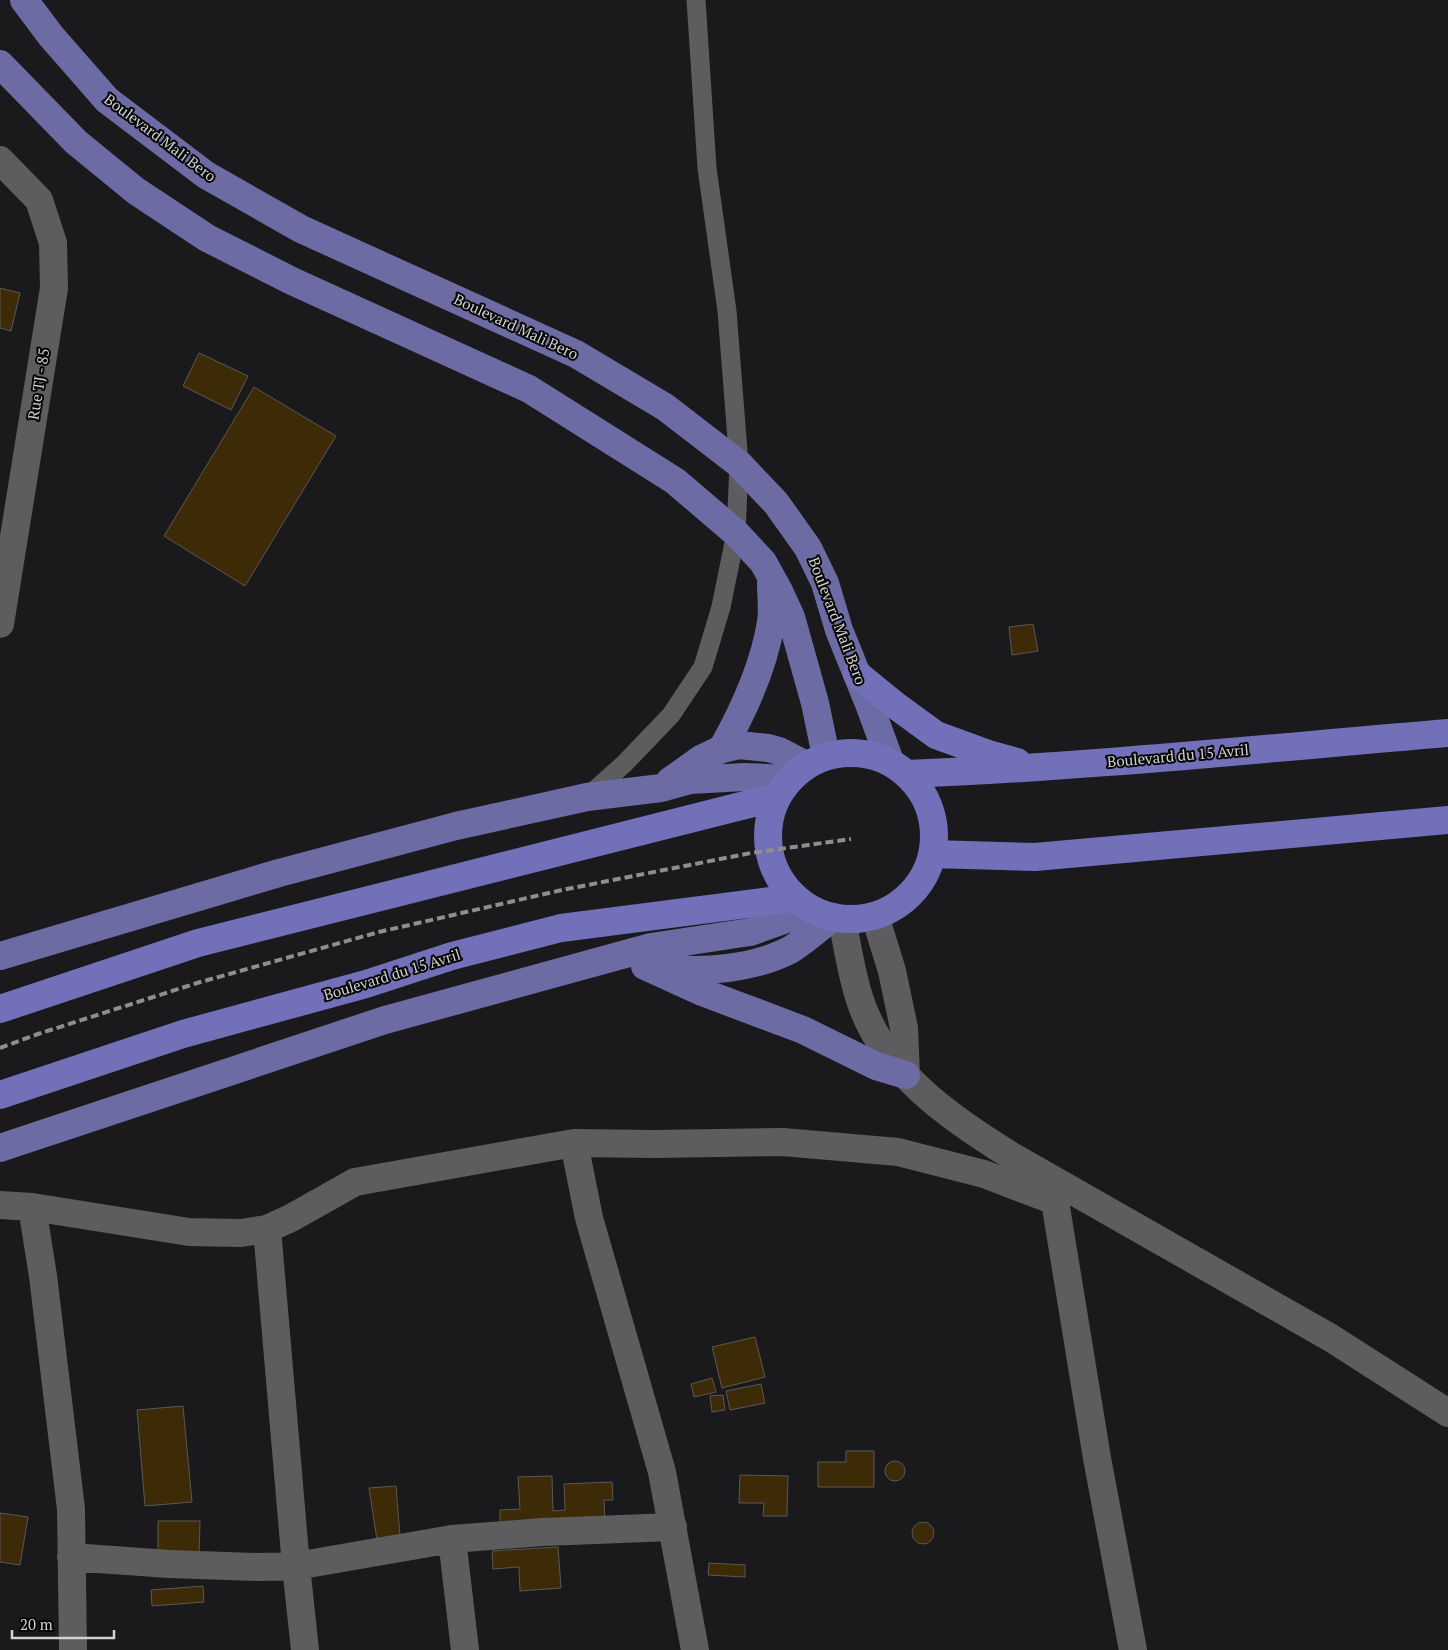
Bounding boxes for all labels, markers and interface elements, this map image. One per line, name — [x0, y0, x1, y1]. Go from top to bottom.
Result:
street label: Boulevard Mali Bero — [101, 89, 220, 186]
street label: Boulevard Mali Bero — [451, 289, 582, 364]
street label: Rue TJ - 85 — [22, 347, 54, 421]
street label: Boulevard Mali Bero — [804, 554, 871, 687]
street label: Boulevard du 15 Avril — [1106, 739, 1250, 771]
street label: Boulevard du 15 Avril — [321, 944, 463, 1004]
scale bar — [12, 1608, 115, 1640]
text: 20 m — [20, 1614, 53, 1634]

